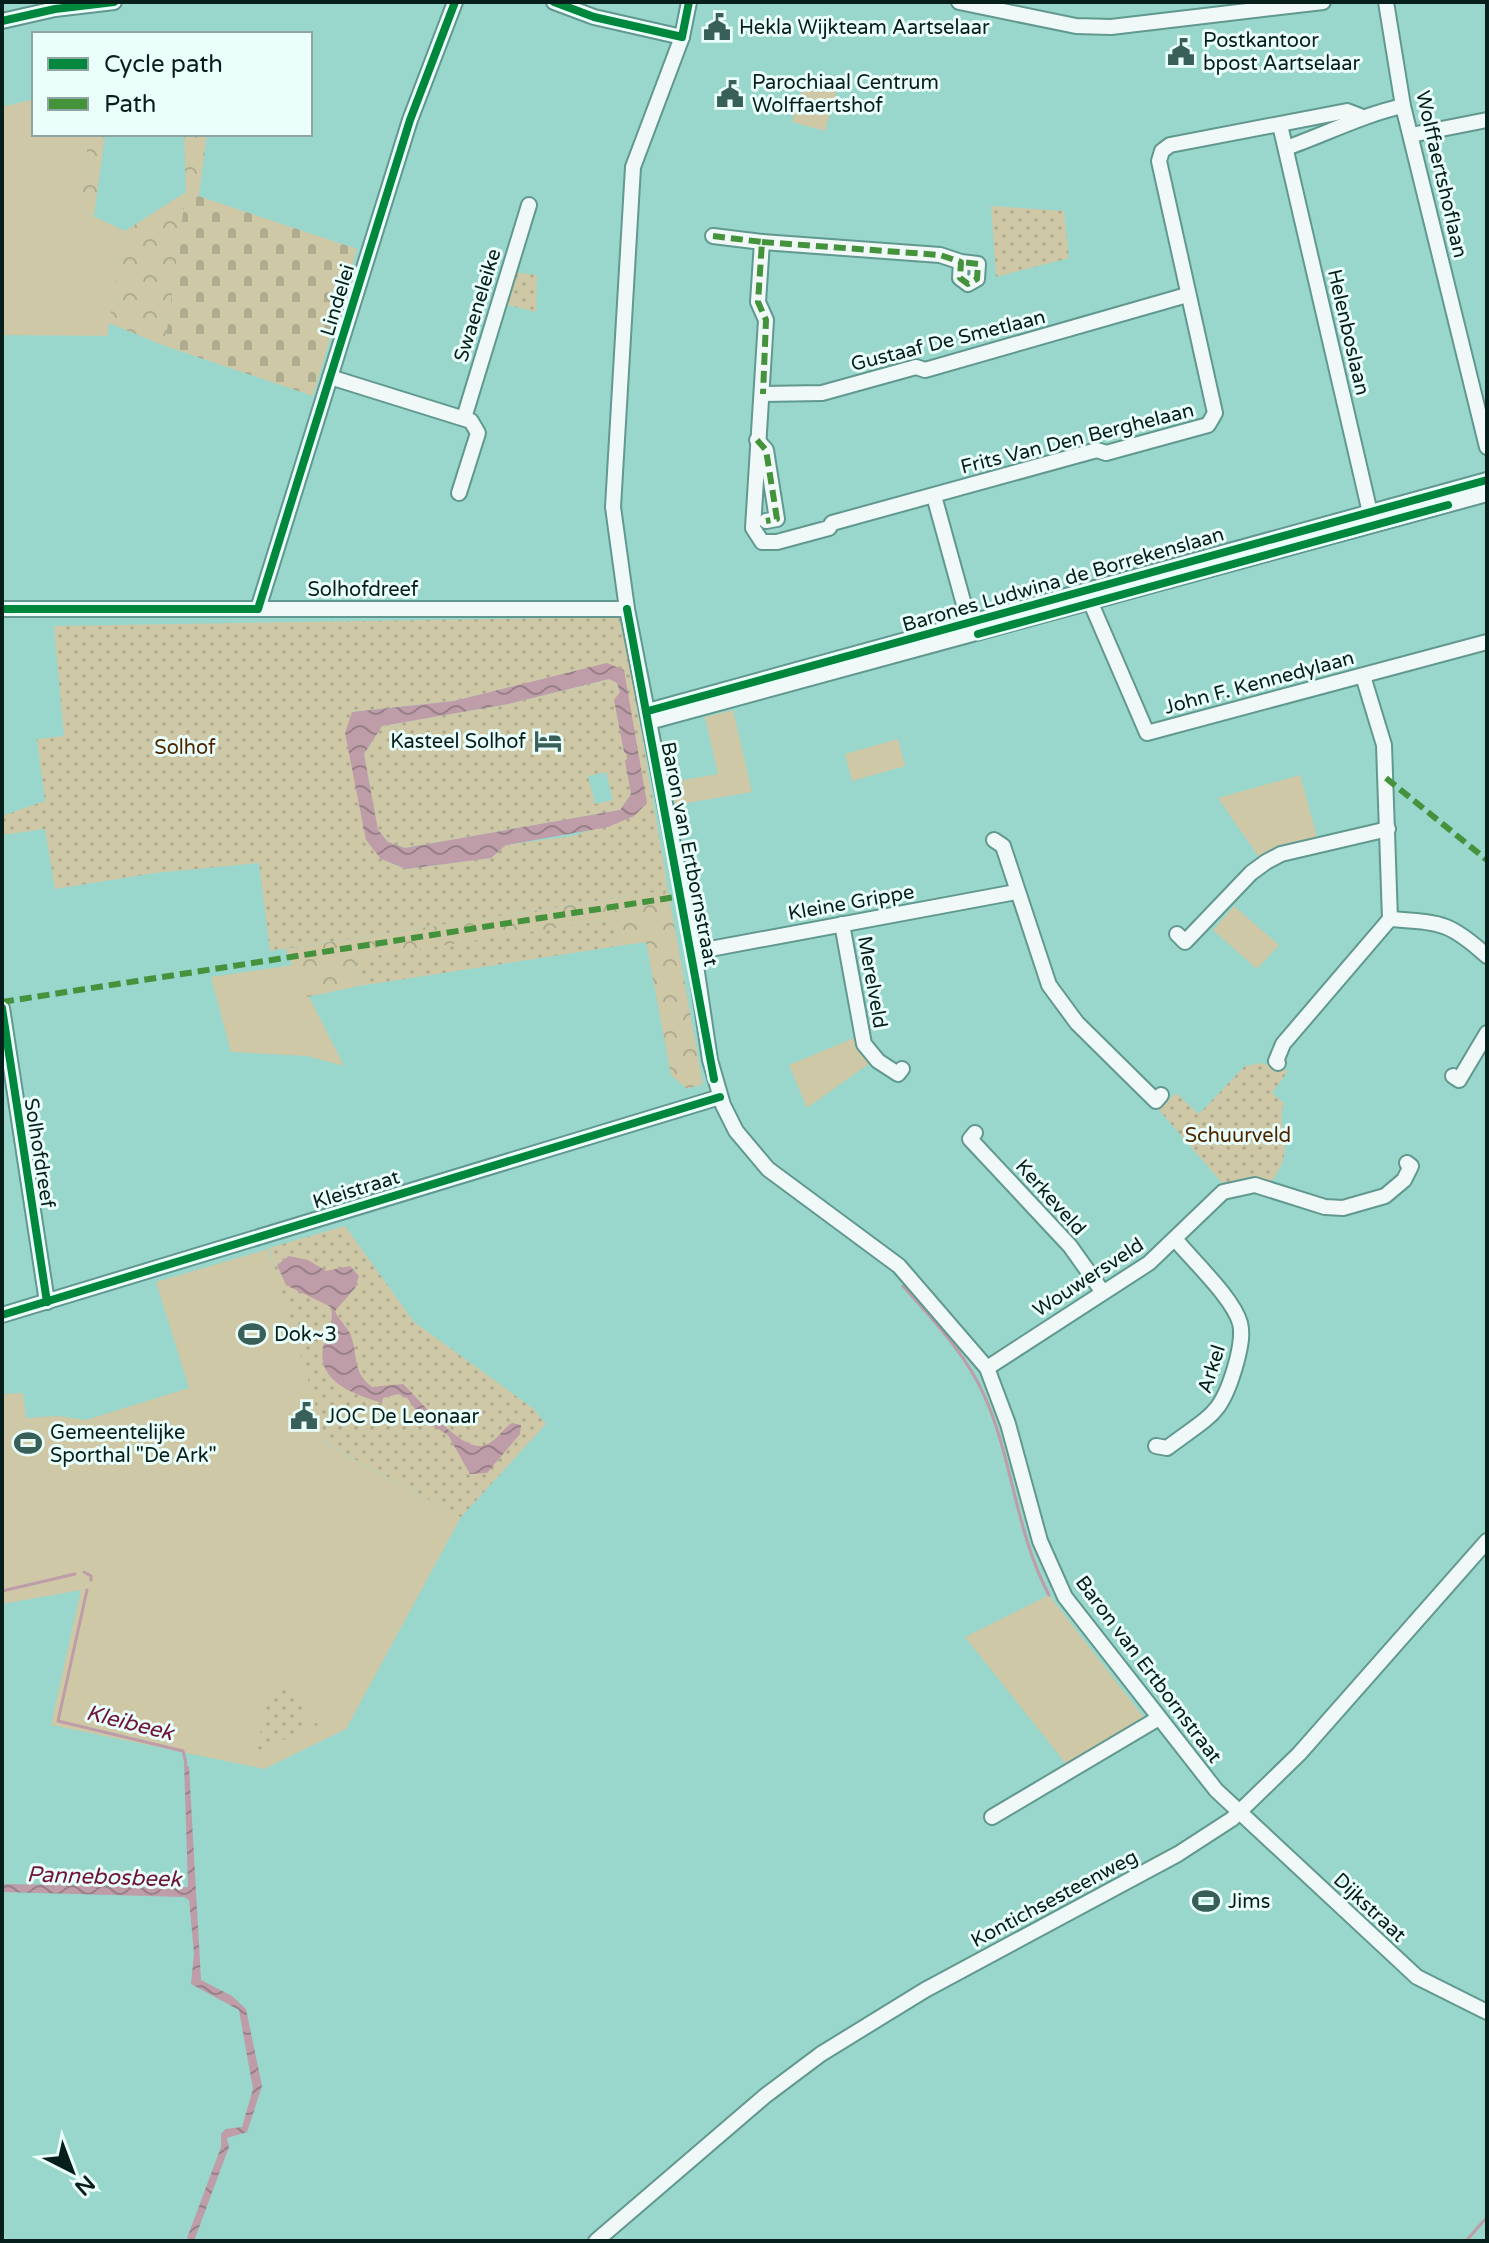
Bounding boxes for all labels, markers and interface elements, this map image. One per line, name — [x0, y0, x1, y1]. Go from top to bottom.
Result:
public building icon: Hekla Wijkteam Aartselaar — [702, 12, 732, 42]
place label: Hekla Wijkteam Aartselaar — [739, 16, 990, 40]
place label: Postkantoor bpost Aartselaar — [1203, 29, 1361, 76]
legend — [32, 32, 312, 136]
public building icon: Postkantoor bpost Aartselaar — [1166, 37, 1196, 67]
text: Cycle path — [104, 50, 223, 79]
place label: Parochiaal Centrum Wolffaertshof — [752, 71, 939, 118]
public building icon: Parochiaal Centrum Wolffaertshof — [715, 79, 745, 109]
street label: Wolffaertshoflaan — [1410, 88, 1472, 260]
text: Path — [104, 90, 157, 119]
street label: Swaeneleike — [449, 246, 507, 365]
street label: Lindelei — [316, 261, 360, 339]
street label: Helenboslaan — [1322, 267, 1374, 398]
street label: Gustaaf De Smetlaan — [848, 305, 1048, 377]
street label: Frits Van Den Berghelaan — [958, 398, 1196, 480]
street label: Barones Ludwina de Borrekenslaan — [900, 522, 1227, 637]
street label: Solhofdreef — [307, 578, 419, 602]
street label: John F. Kennedylaan — [1162, 646, 1357, 720]
hotel icon: Kasteel Solhof — [533, 726, 563, 756]
place label: Kasteel Solhof — [390, 730, 526, 754]
park label: Solhof — [154, 736, 216, 760]
street label: Baron van Ertbornstraat — [655, 740, 723, 969]
street label: Kleine Grippe — [786, 880, 916, 926]
street label: Merelveld — [852, 934, 892, 1030]
street label: Solhofdreef — [18, 1096, 60, 1210]
park label: Schuurveld — [1185, 1124, 1291, 1148]
street label: Kerkeveld — [1010, 1155, 1091, 1241]
street label: Kleistraat — [310, 1165, 403, 1214]
street label: Wouwersveld — [1029, 1233, 1148, 1323]
sports icon: Dok~3 — [237, 1319, 267, 1349]
place label: Dok~3 — [274, 1323, 337, 1347]
street label: Arkel — [1193, 1342, 1231, 1397]
public building icon: JOC De Leonaar — [289, 1401, 319, 1431]
place label: JOC De Leonaar — [326, 1405, 479, 1429]
place label: Gemeentelijke Sporthal "De Ark" — [50, 1421, 217, 1468]
sports icon: Gemeentelijke Sporthal "De Ark" — [13, 1428, 43, 1458]
street label: Baron van Ertbornstraat — [1070, 1571, 1227, 1768]
water label: Kleibeek — [83, 1700, 178, 1747]
street label: Kontichsesteenweg — [967, 1845, 1142, 1953]
water label: Pannebosbeek — [26, 1861, 184, 1893]
street label: Dijkstraat — [1328, 1868, 1411, 1948]
sports icon: Jims — [1191, 1886, 1221, 1916]
place label: Jims — [1228, 1890, 1270, 1914]
north arrow — [32, 2131, 112, 2211]
text: N — [69, 2170, 100, 2201]

